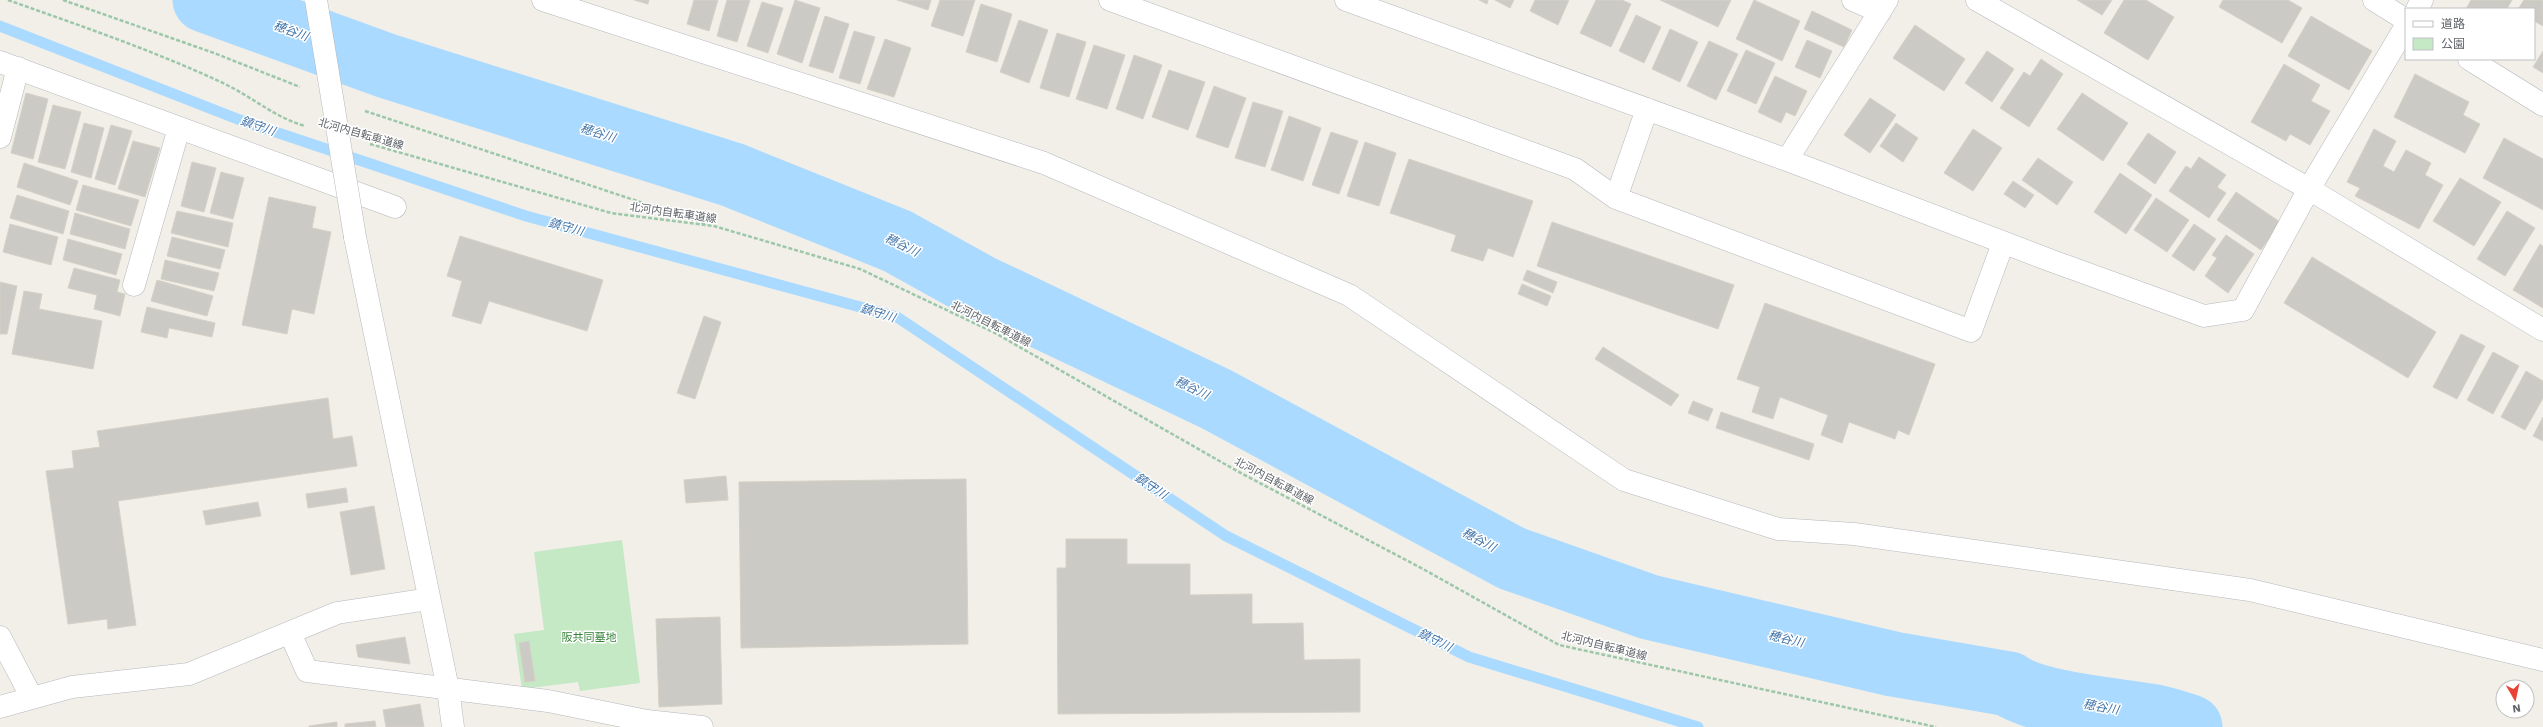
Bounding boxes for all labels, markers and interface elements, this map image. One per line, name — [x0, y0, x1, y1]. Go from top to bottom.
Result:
legend — [2405, 8, 2535, 60]
text: 道路 — [2441, 17, 2465, 31]
water label: 穂谷川 — [272, 18, 312, 44]
text: 公園 — [2441, 37, 2465, 51]
water label: 鎮守川 — [239, 114, 279, 139]
street label: 北河内自転車道線 — [317, 116, 405, 152]
water label: 穂谷川 — [579, 121, 619, 146]
street label: 北河内自転車道線 — [629, 200, 717, 226]
water label: 鎮守川 — [547, 216, 587, 239]
water label: 穂谷川 — [883, 231, 923, 260]
street label: 北河内自転車道線 — [949, 298, 1033, 350]
water label: 鎮守川 — [859, 301, 899, 326]
water label: 穂谷川 — [1173, 374, 1213, 403]
street label: 北河内自転車道線 — [1232, 455, 1316, 507]
water label: 鎮守川 — [1132, 470, 1171, 503]
water label: 穂谷川 — [1460, 525, 1500, 556]
water label: 鎮守川 — [1416, 626, 1456, 655]
water label: 穂谷川 — [1767, 628, 1807, 650]
street label: 北河内自転車道線 — [1560, 629, 1648, 663]
park label: 阪共同墓地 — [562, 631, 617, 644]
north arrow — [2495, 679, 2535, 719]
water label: 穂谷川 — [2082, 697, 2122, 717]
text: N — [2511, 701, 2522, 715]

